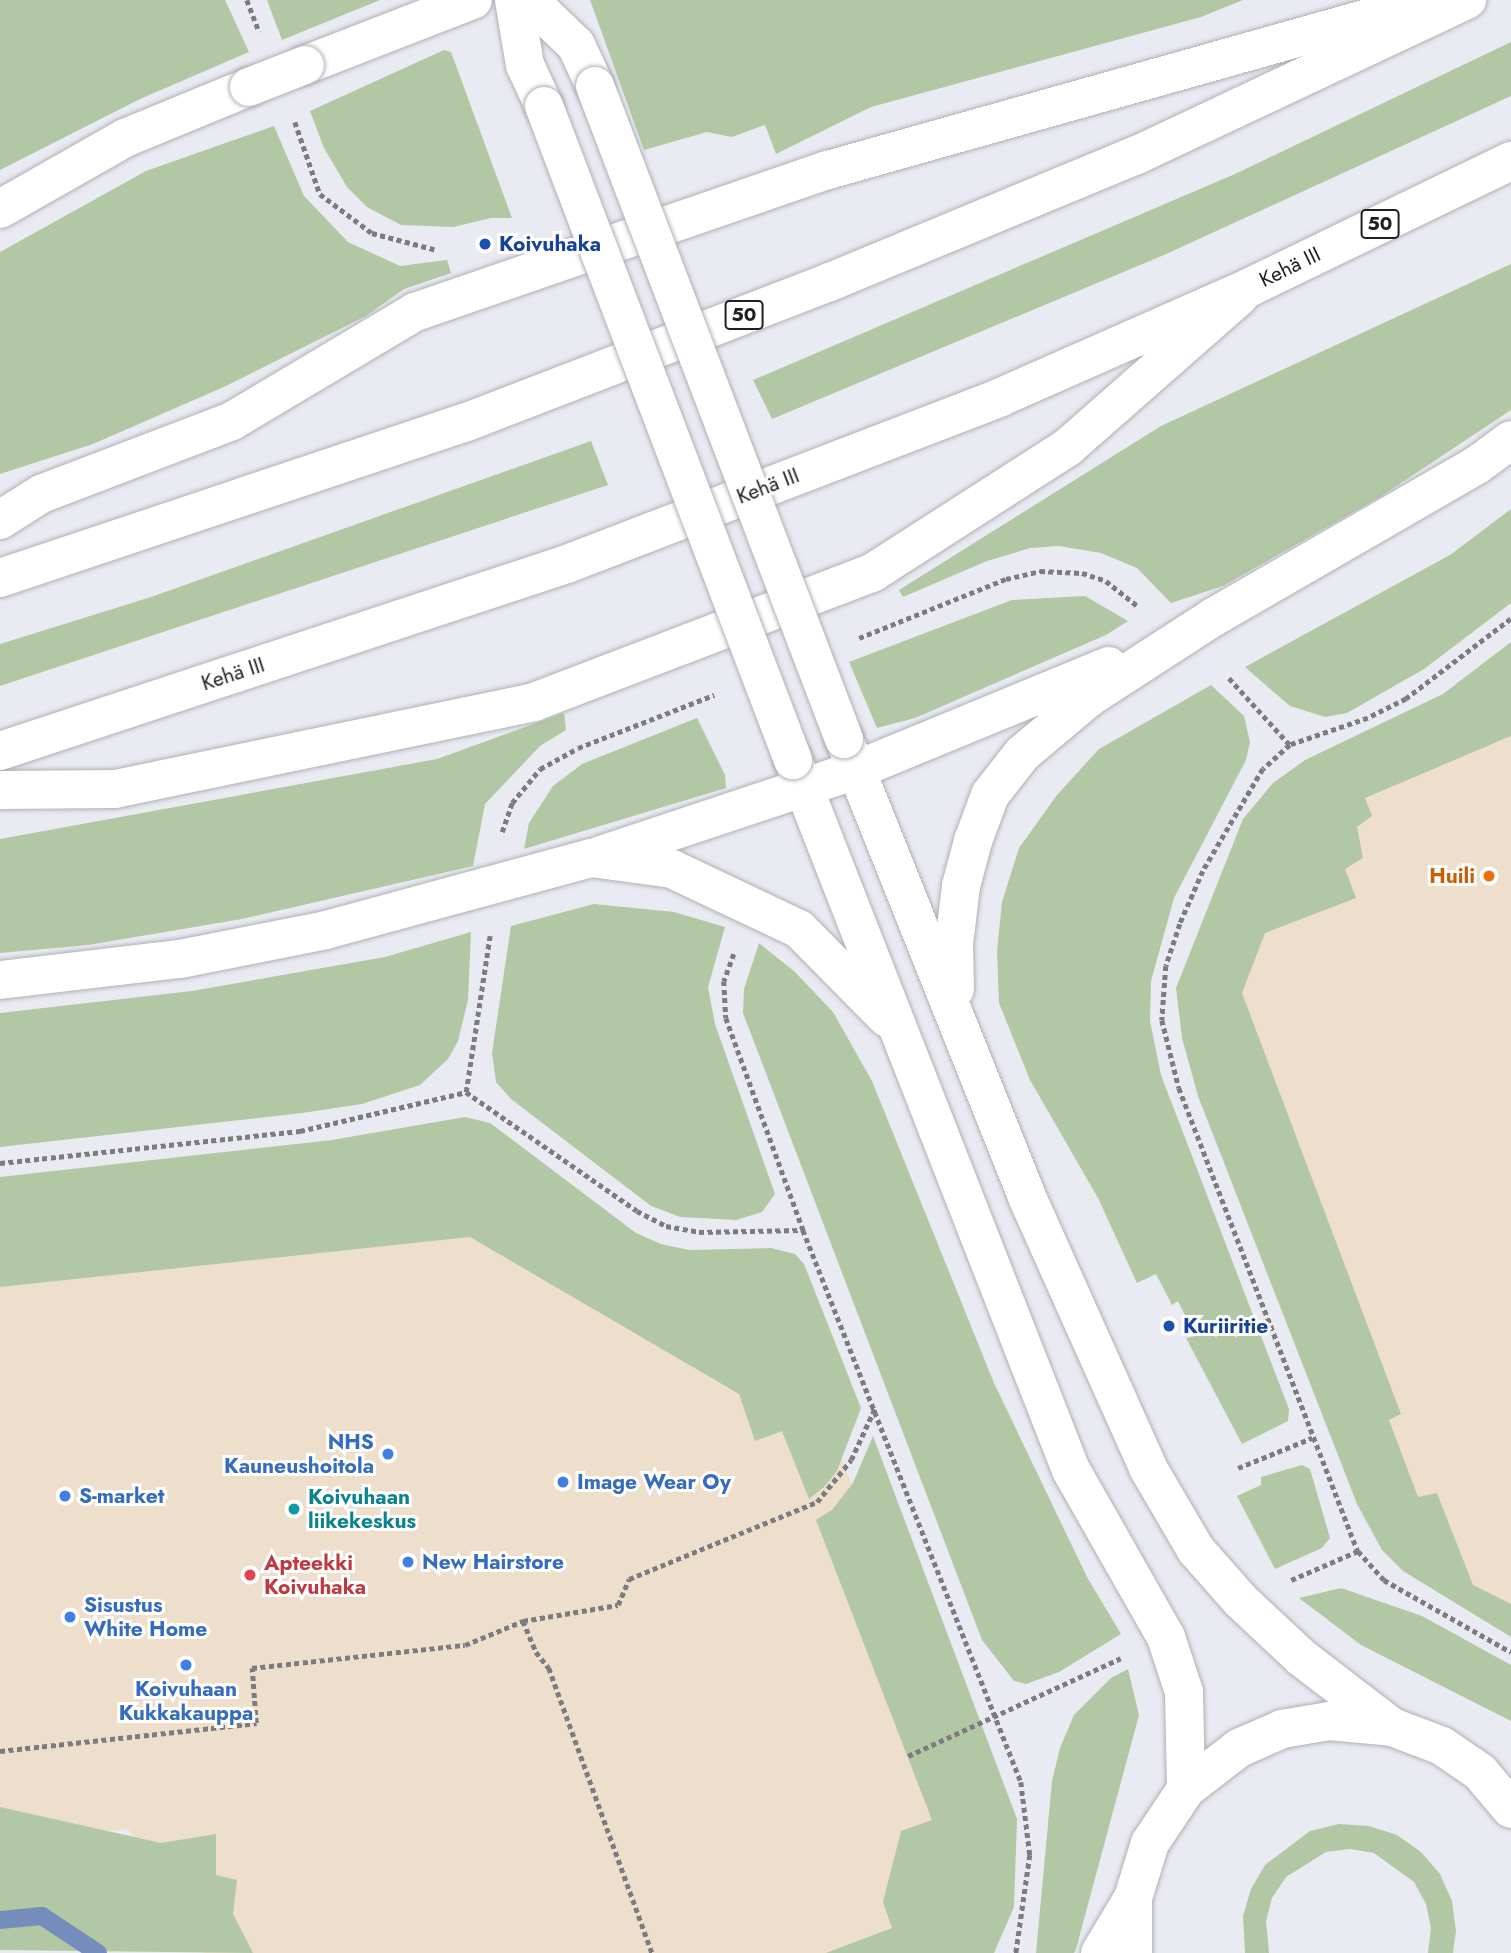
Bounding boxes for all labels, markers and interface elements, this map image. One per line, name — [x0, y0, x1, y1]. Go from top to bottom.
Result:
road number: 50 — [1359, 208, 1401, 240]
place label: Koivuhaka — [499, 231, 601, 257]
marker: Koivuhaka — [477, 236, 493, 252]
street label: Kehä III — [1255, 241, 1325, 293]
road number: 50 — [723, 300, 765, 330]
street label: Kehä III — [733, 463, 803, 509]
street label: Kehä III — [198, 652, 268, 696]
place label: Huili — [1429, 863, 1475, 889]
marker: Huili — [1481, 868, 1497, 884]
place label: Kuriiritie — [1183, 1313, 1268, 1339]
marker: Kuriiritie — [1161, 1318, 1177, 1334]
place label: NHS Kauneushoitola — [224, 1429, 374, 1479]
marker: NHS Kauneushoitola — [380, 1446, 396, 1462]
place label: Image Wear Oy — [577, 1469, 731, 1495]
marker: Image Wear Oy — [555, 1474, 571, 1490]
place label: S-market — [79, 1483, 164, 1509]
place label: Koivuhaan liikekeskus — [308, 1484, 416, 1534]
marker: S-market — [57, 1488, 73, 1504]
marker: Koivuhaan liikekeskus — [286, 1501, 302, 1517]
place label: New Hairstore — [422, 1549, 564, 1575]
place label: Apteekki Koivuhaka — [264, 1550, 366, 1600]
marker: New Hairstore — [400, 1554, 416, 1570]
marker: Apteekki Koivuhaka — [242, 1567, 258, 1583]
place label: Sisustus White Home — [84, 1592, 207, 1642]
marker: Sisustus White Home — [62, 1609, 78, 1625]
marker: Koivuhaan Kukkakauppa — [178, 1657, 194, 1673]
place label: Koivuhaan Kukkakauppa — [119, 1676, 253, 1726]

